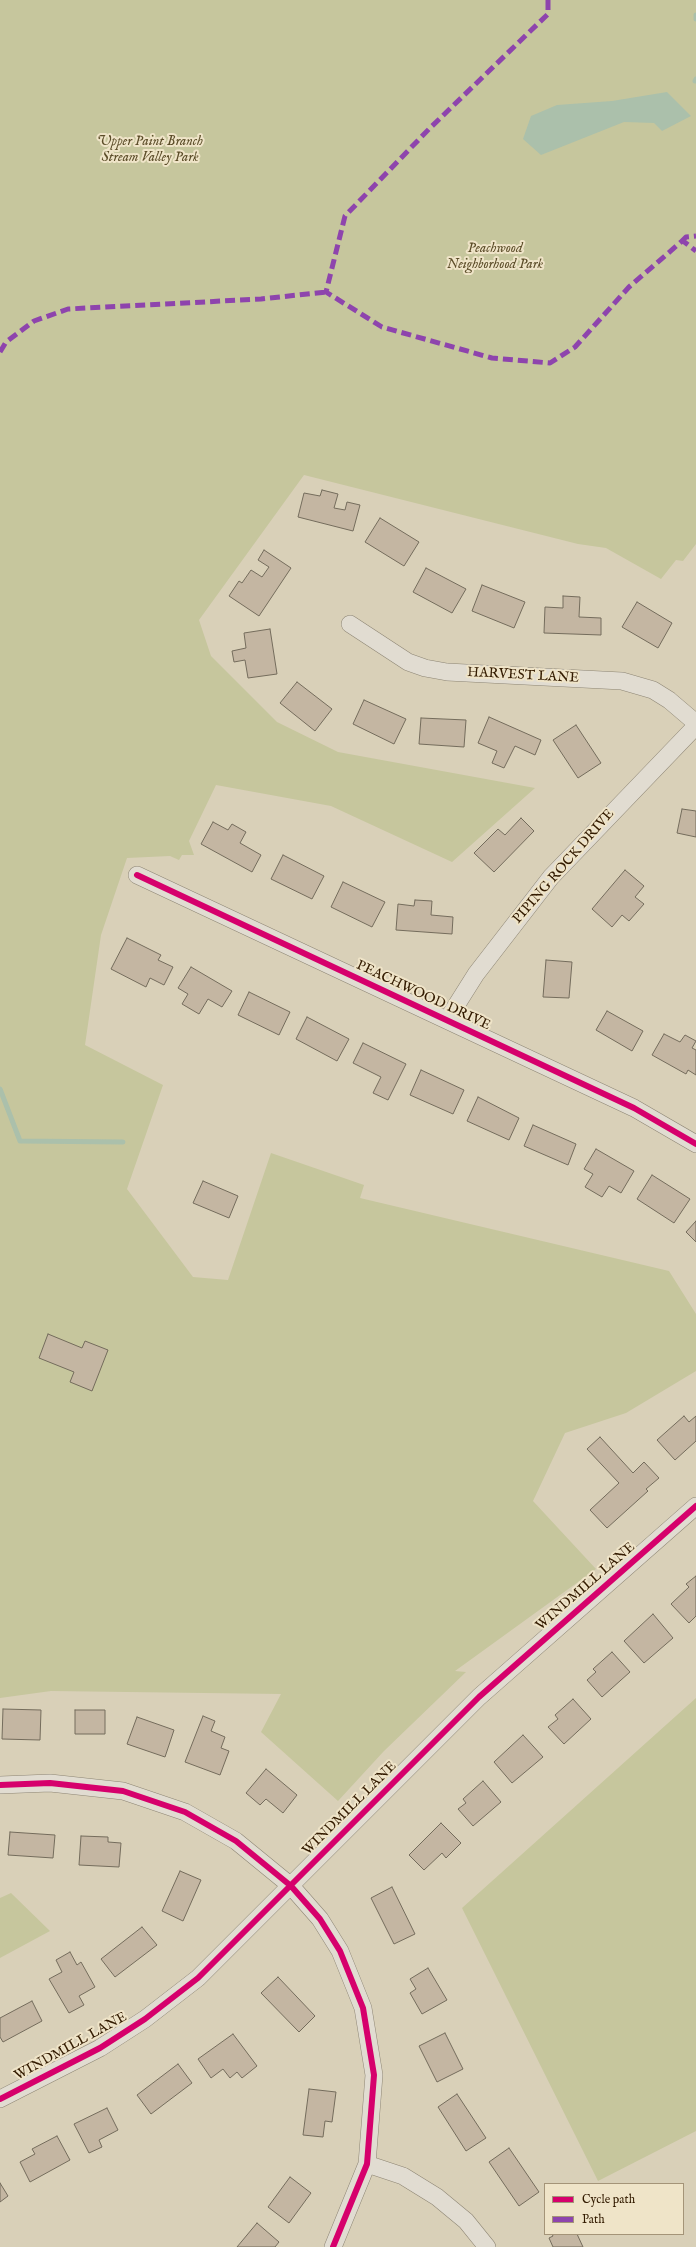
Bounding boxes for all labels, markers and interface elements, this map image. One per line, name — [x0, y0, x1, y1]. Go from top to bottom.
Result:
park label: Upper Paint Branch Stream Valley Park — [97, 134, 203, 166]
park label: Peachwood Neighborhood Park — [447, 241, 543, 274]
street label: HARVEST LANE — [467, 665, 579, 687]
street label: PIPING ROCK DRIVE — [510, 806, 618, 928]
street label: PEACHWOOD DRIVE — [353, 957, 493, 1035]
street label: WINDMILL LANE — [533, 1539, 639, 1635]
street label: WINDMILL LANE — [300, 1759, 400, 1859]
street label: WINDMILL LANE — [12, 2009, 130, 2085]
legend — [544, 2183, 684, 2235]
text: Cycle path — [582, 2192, 635, 2207]
text: Path — [582, 2212, 605, 2227]

